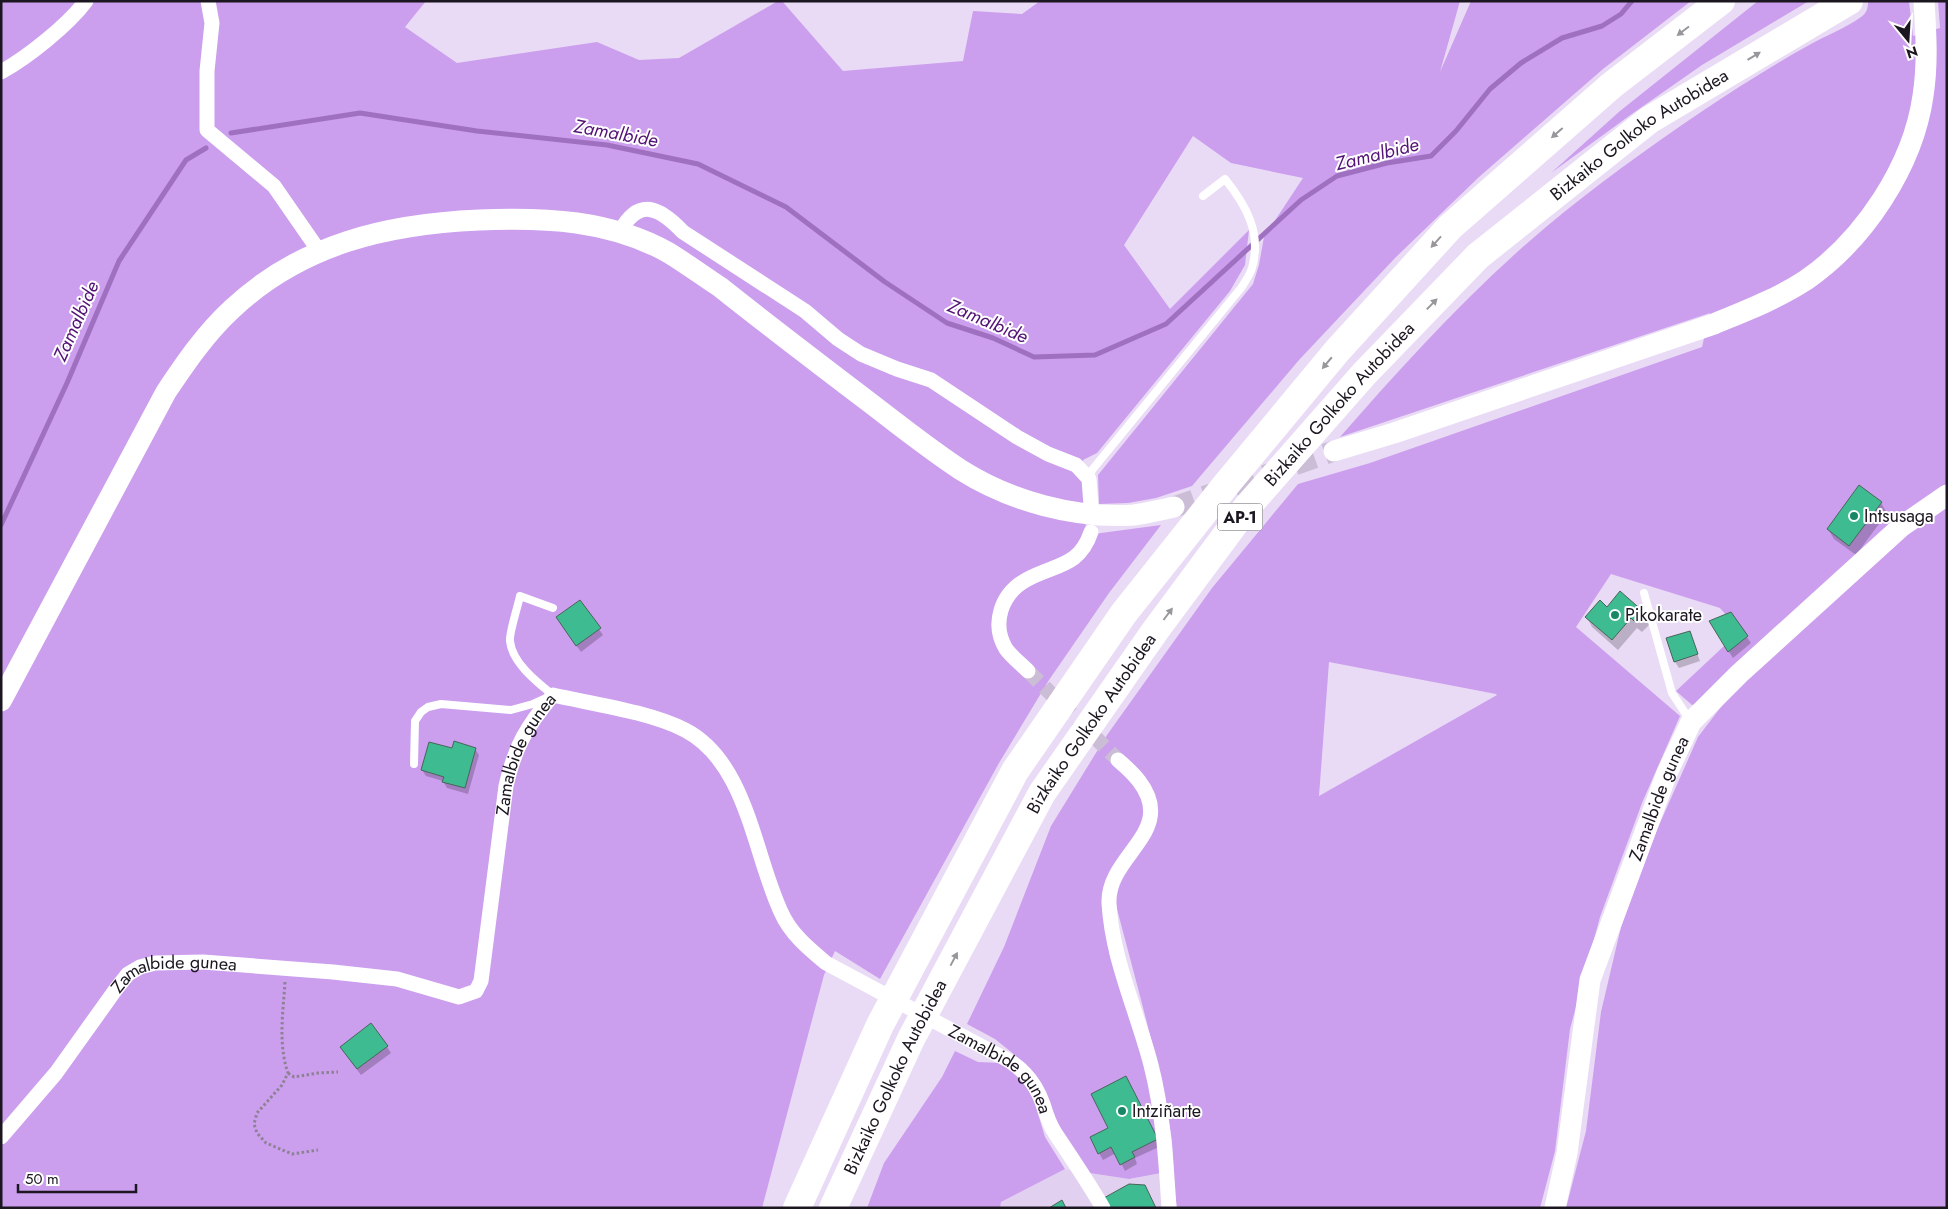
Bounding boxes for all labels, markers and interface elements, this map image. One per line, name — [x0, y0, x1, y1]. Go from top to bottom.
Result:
north arrow — [1883, 15, 1933, 65]
one-way arrow — [1676, 26, 1690, 36]
text: N — [1904, 41, 1920, 64]
one-way arrow — [1747, 52, 1760, 61]
street label: Bizkaiko Golkoko Autobidea — [1544, 63, 1733, 207]
water label: Zamalbide — [571, 112, 661, 154]
one-way arrow — [1550, 128, 1563, 139]
water label: Zamalbide — [1332, 131, 1422, 178]
one-way arrow — [1430, 236, 1442, 248]
water label: Zamalbide — [46, 276, 106, 366]
water label: Zamalbide — [943, 292, 1033, 350]
one-way arrow — [1426, 298, 1438, 310]
street label: Bizkaiko Golkoko Autobidea — [1258, 316, 1421, 492]
one-way arrow — [1322, 356, 1333, 369]
place label: Intsusaga — [1864, 503, 1934, 529]
road number: AP-1 — [1218, 504, 1262, 530]
marker: Intsusaga — [1848, 510, 1860, 522]
place label: Pikokarate — [1625, 602, 1702, 628]
one-way arrow — [1163, 607, 1173, 621]
marker: Pikokarate — [1609, 609, 1621, 621]
street label: Bizkaiko Golkoko Autobidea — [1020, 628, 1163, 818]
street label: Zamalbide gunea — [489, 688, 562, 817]
street label: Zamalbide gunea — [1622, 732, 1696, 865]
street label: Zamalbide gunea — [105, 949, 238, 999]
one-way arrow — [950, 952, 958, 967]
street label: Bizkaiko Golkoko Autobidea — [837, 975, 953, 1179]
street label: Zamalbide gunea — [944, 1018, 1058, 1117]
place label: Intziñarte — [1132, 1098, 1201, 1124]
marker: Intziñarte — [1116, 1105, 1128, 1117]
scale bar — [18, 1162, 135, 1194]
text: 50 m — [25, 1168, 59, 1190]

